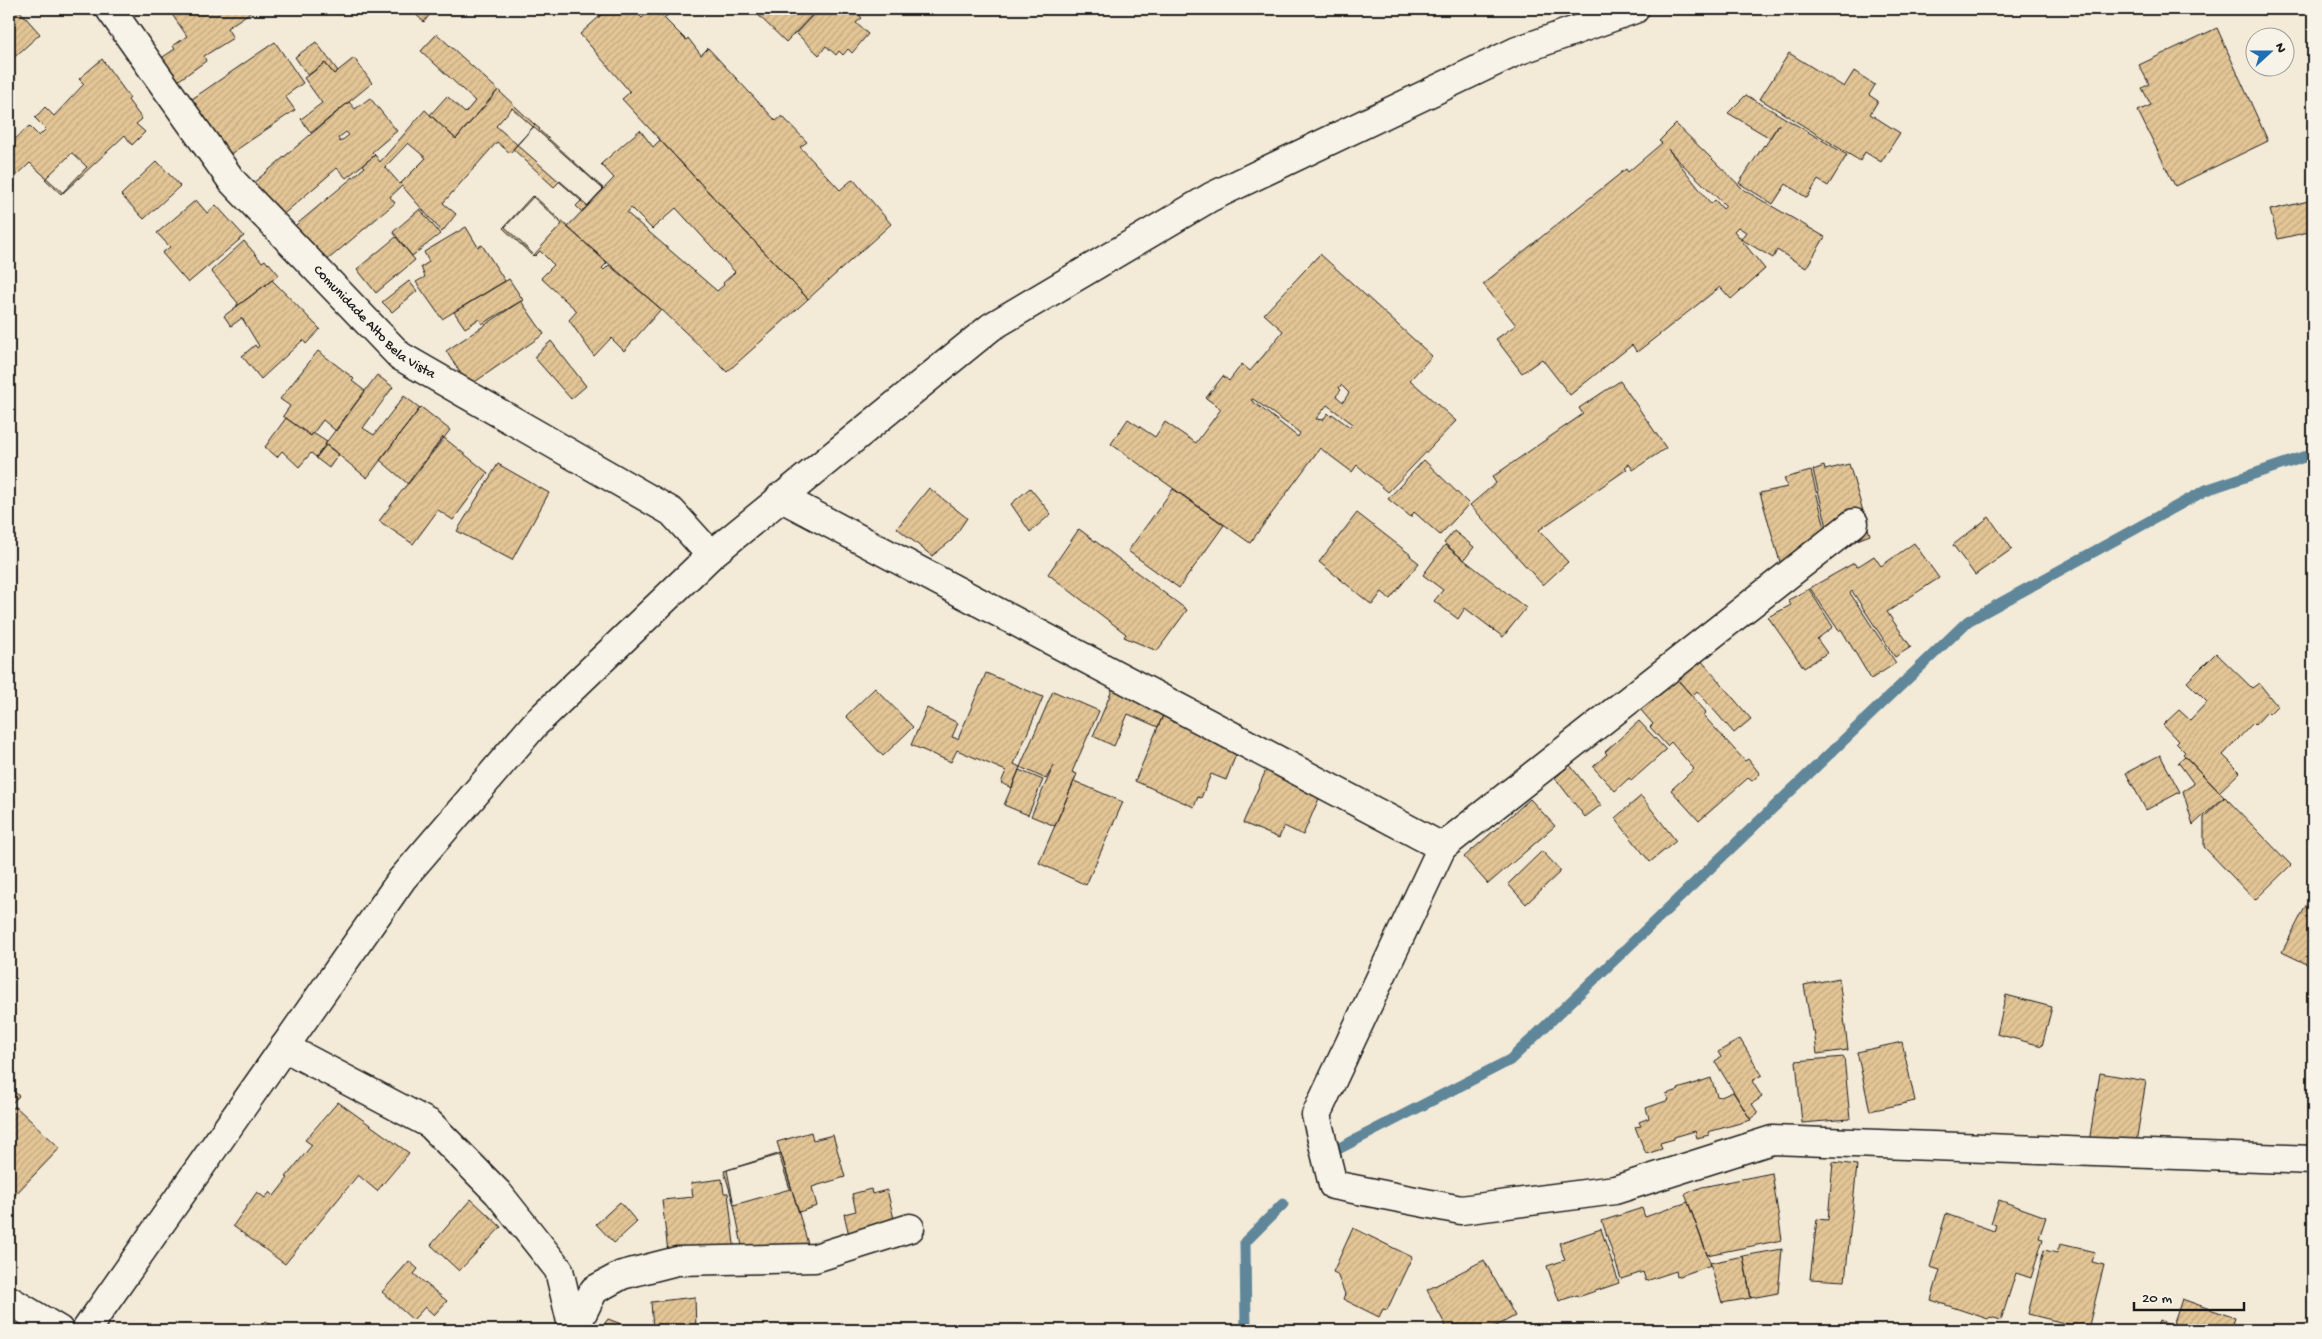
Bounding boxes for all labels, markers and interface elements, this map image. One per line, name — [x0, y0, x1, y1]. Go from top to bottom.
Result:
north arrow — [2244, 28, 2294, 78]
text: N — [2270, 41, 2289, 56]
street label: Comunidade Alto Bela Vista — [309, 262, 439, 384]
scale bar — [2134, 1279, 2244, 1311]
text: 20 m — [2142, 1290, 2172, 1308]

